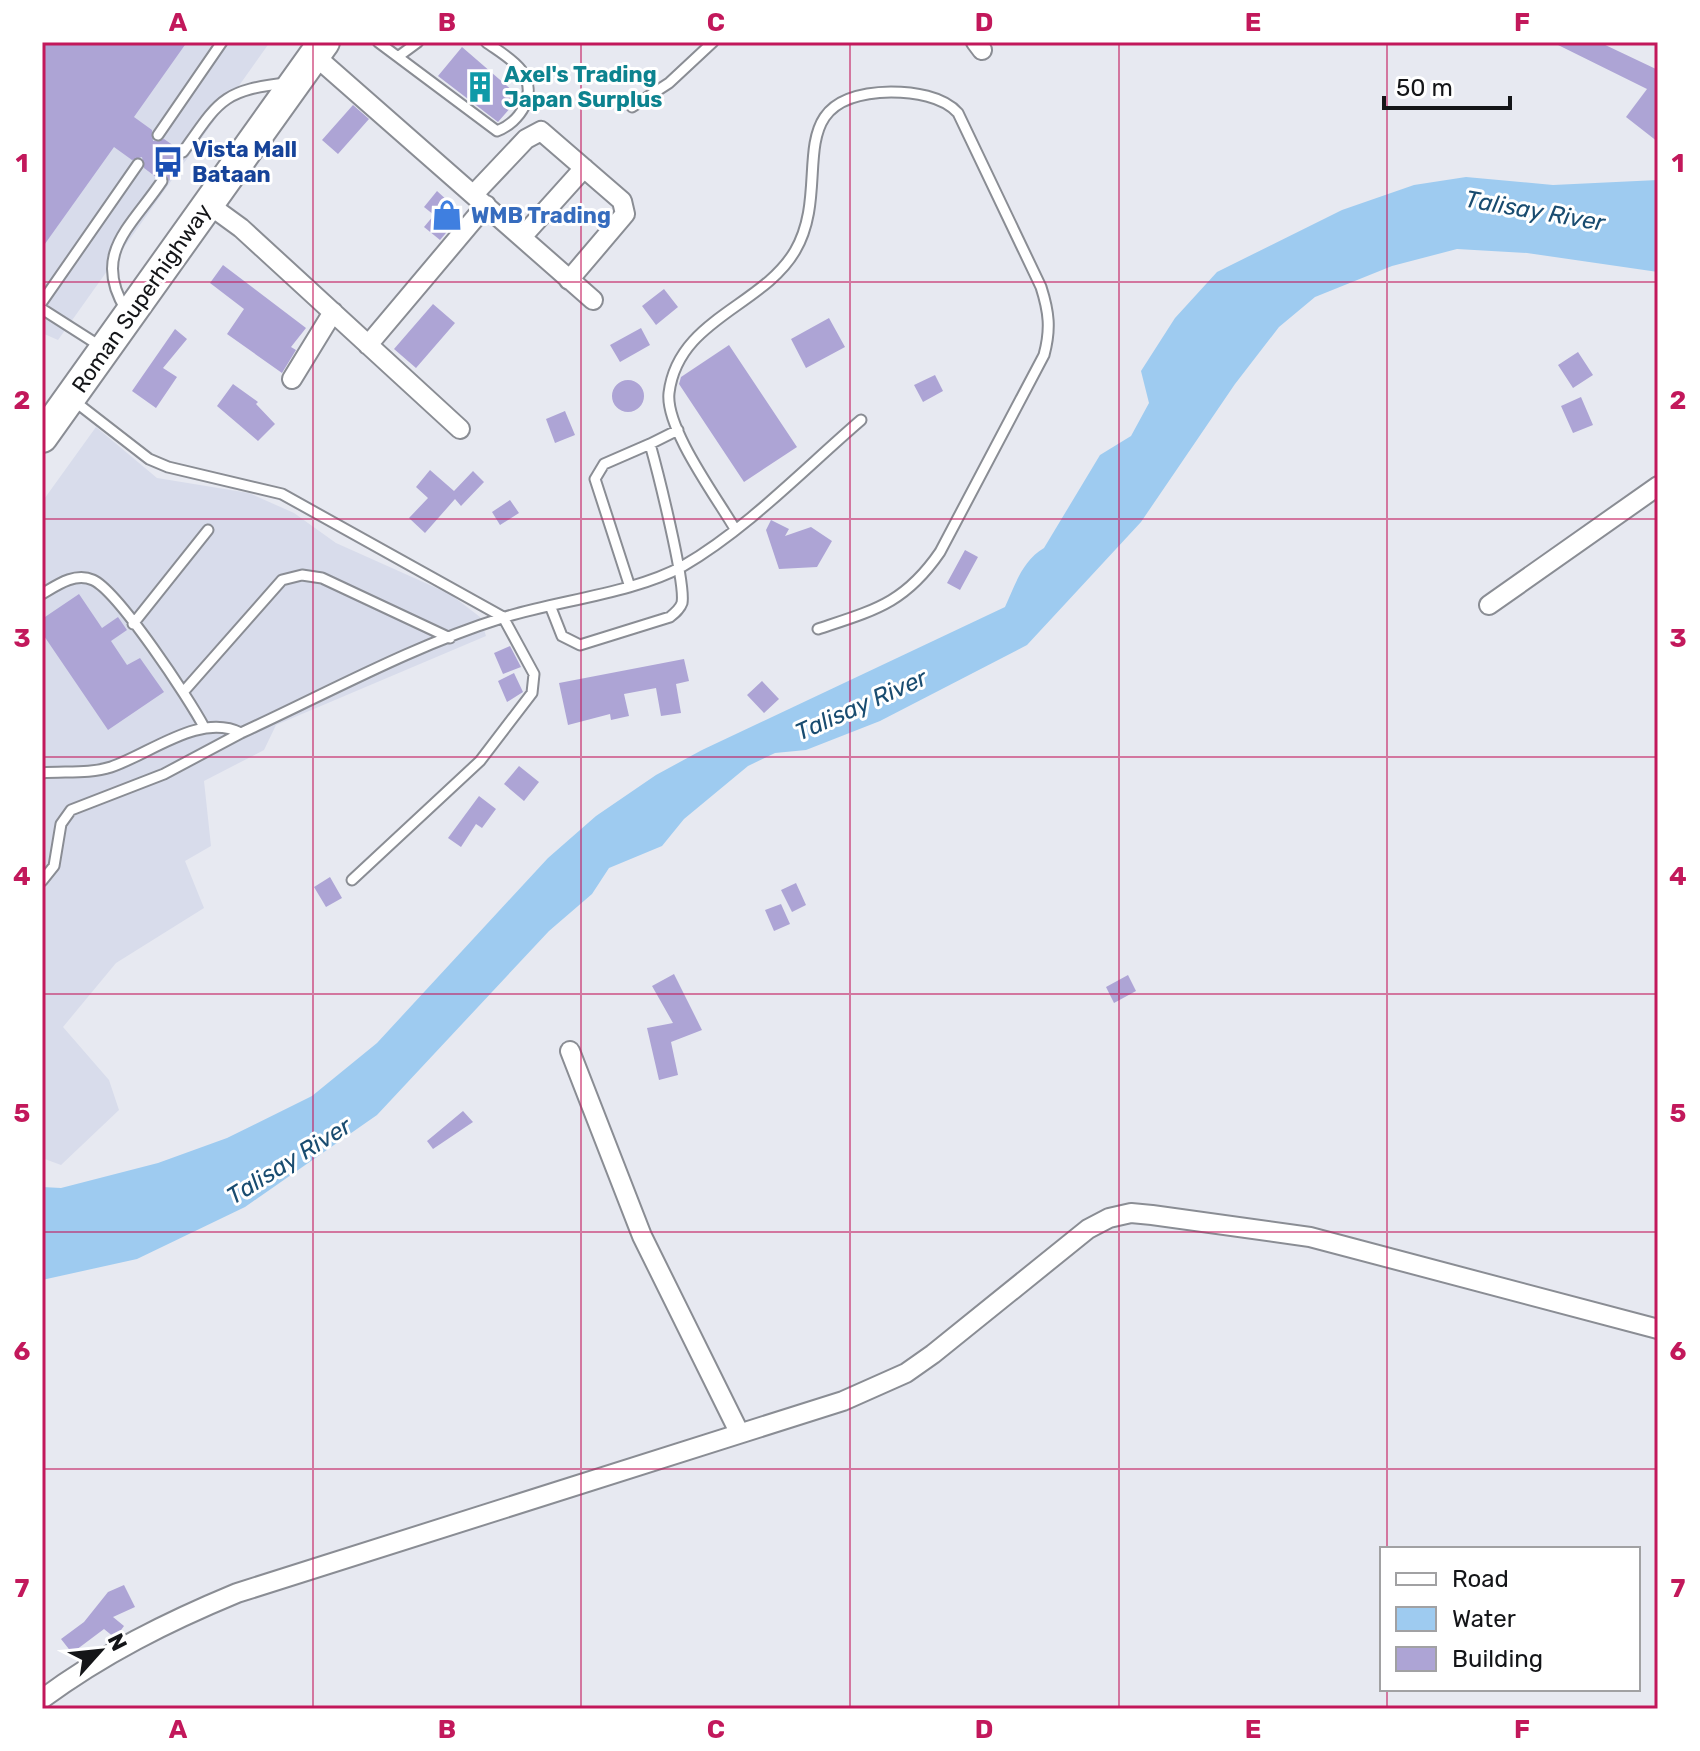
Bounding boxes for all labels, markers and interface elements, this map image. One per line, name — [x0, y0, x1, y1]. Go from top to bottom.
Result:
text: A — [169, 7, 188, 38]
text: B — [438, 7, 456, 38]
text: C — [707, 7, 725, 38]
text: D — [975, 7, 993, 38]
text: E — [1245, 7, 1261, 38]
text: F — [1514, 7, 1530, 38]
scale bar — [1384, 60, 1510, 110]
place label: Axel's Trading Japan Surplus — [504, 61, 663, 113]
building icon: Axel's Trading Japan Surplus — [463, 70, 497, 104]
text: 50 m — [1396, 74, 1453, 102]
place label: Vista Mall Bataan — [192, 136, 297, 188]
bus stop icon: Vista Mall Bataan — [151, 145, 185, 179]
text: 1 — [16, 148, 28, 179]
text: 1 — [1672, 148, 1684, 179]
water label: Talisay River — [1463, 185, 1608, 237]
shop icon: WMB Trading — [430, 198, 464, 232]
street label: Roman Superhighway — [66, 199, 217, 398]
place label: WMB Trading — [471, 202, 611, 229]
text: 2 — [14, 385, 30, 416]
text: 2 — [1670, 385, 1686, 416]
text: 3 — [13, 623, 31, 654]
text: 3 — [1669, 623, 1687, 654]
water label: Talisay River — [791, 663, 932, 747]
text: 4 — [13, 861, 31, 892]
text: 4 — [1669, 861, 1687, 892]
text: 5 — [14, 1098, 30, 1129]
text: 5 — [1670, 1098, 1686, 1129]
water label: Talisay River — [222, 1111, 357, 1210]
text: 6 — [14, 1336, 31, 1367]
text: 6 — [1670, 1336, 1687, 1367]
legend — [1380, 1547, 1640, 1691]
text: Road — [1452, 1565, 1509, 1593]
text: 7 — [15, 1573, 30, 1604]
text: 7 — [1671, 1573, 1686, 1604]
text: Water — [1452, 1605, 1516, 1633]
north arrow — [60, 1611, 140, 1691]
text: N — [102, 1629, 133, 1655]
text: Building — [1452, 1645, 1543, 1673]
text: A — [169, 1714, 188, 1745]
text: B — [438, 1714, 456, 1745]
text: C — [707, 1714, 725, 1745]
text: D — [975, 1714, 993, 1745]
text: E — [1245, 1714, 1261, 1745]
text: F — [1514, 1714, 1530, 1745]

